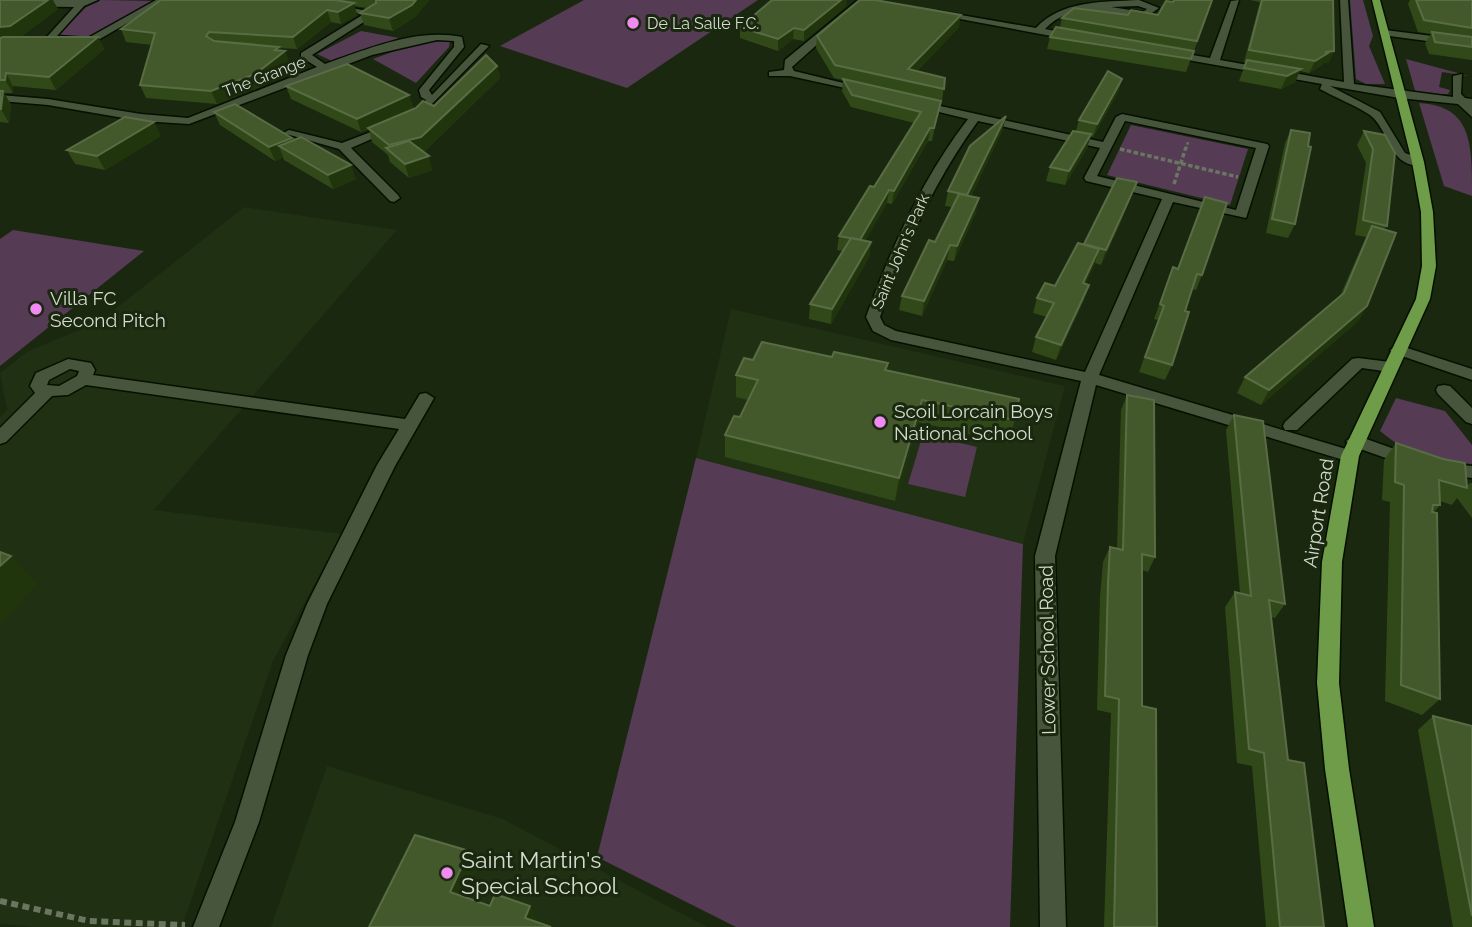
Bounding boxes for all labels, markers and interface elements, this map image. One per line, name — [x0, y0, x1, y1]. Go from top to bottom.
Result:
place label: De La Salle F.C. — [647, 14, 759, 33]
marker: De La Salle F.C. — [625, 15, 641, 31]
street label: The Grange — [220, 52, 308, 101]
street label: Saint John's Park — [868, 190, 933, 312]
place label: Villa FC Second Pitch — [50, 287, 166, 331]
marker: Villa FC Second Pitch — [28, 301, 44, 317]
place label: Scoil Lorcain Boys National School — [894, 400, 1053, 444]
marker: Scoil Lorcain Boys National School — [872, 414, 888, 430]
street label: Airport Road — [1299, 457, 1337, 569]
street label: Lower School Road — [1035, 565, 1059, 735]
place label: Saint Martin's Special School — [461, 846, 619, 899]
marker: Saint Martin's Special School — [439, 865, 455, 881]

